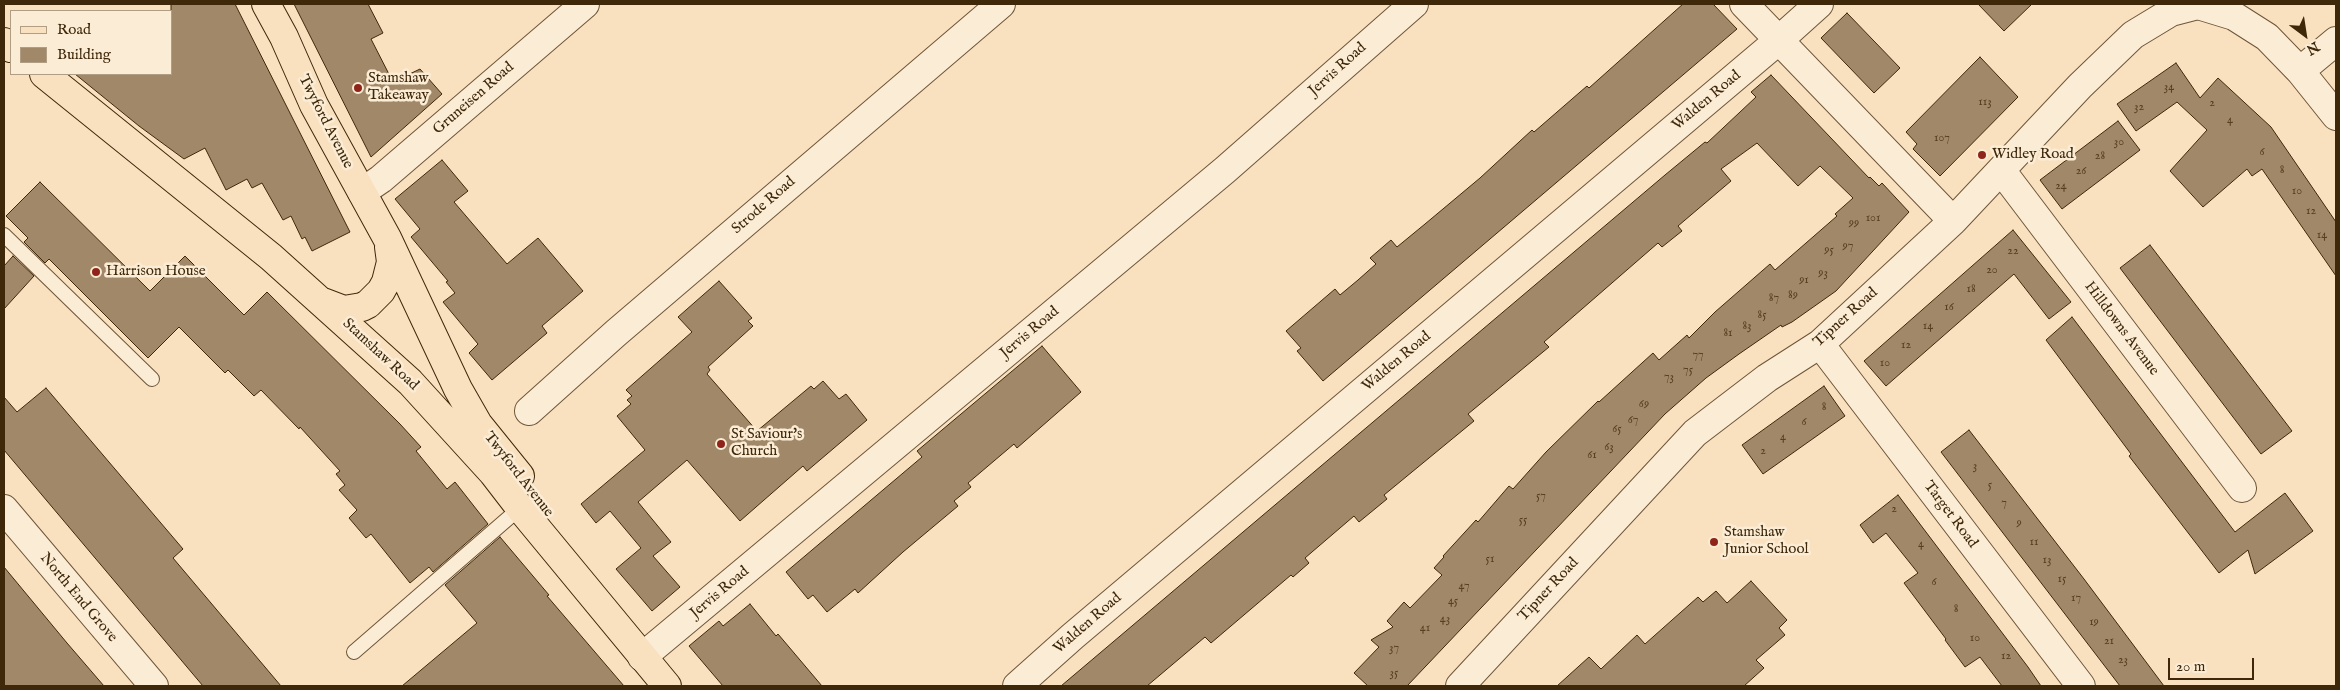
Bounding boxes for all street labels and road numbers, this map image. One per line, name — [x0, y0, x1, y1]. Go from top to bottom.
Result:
street label: Jervis Road — [1305, 39, 1371, 101]
street label: Gruneisen Road — [430, 59, 518, 139]
street label: Walden Road — [1669, 67, 1745, 135]
street label: Twyford Avenue — [294, 72, 356, 172]
street label: Strode Road — [728, 173, 800, 239]
street label: Hilldowns Avenue — [2080, 278, 2162, 380]
street label: Tipner Road — [1810, 284, 1882, 352]
street label: Jervis Road — [997, 303, 1063, 363]
street label: Stamshaw Road — [338, 315, 422, 395]
street label: Walden Road — [1359, 328, 1435, 396]
street label: Twyford Avenue — [479, 429, 557, 521]
street label: Target Road — [1919, 478, 1981, 552]
street label: North End Grove — [35, 550, 121, 646]
street label: Tipner Road — [1515, 554, 1583, 626]
street label: Jervis Road — [687, 563, 753, 623]
street label: Walden Road — [1050, 590, 1126, 658]

